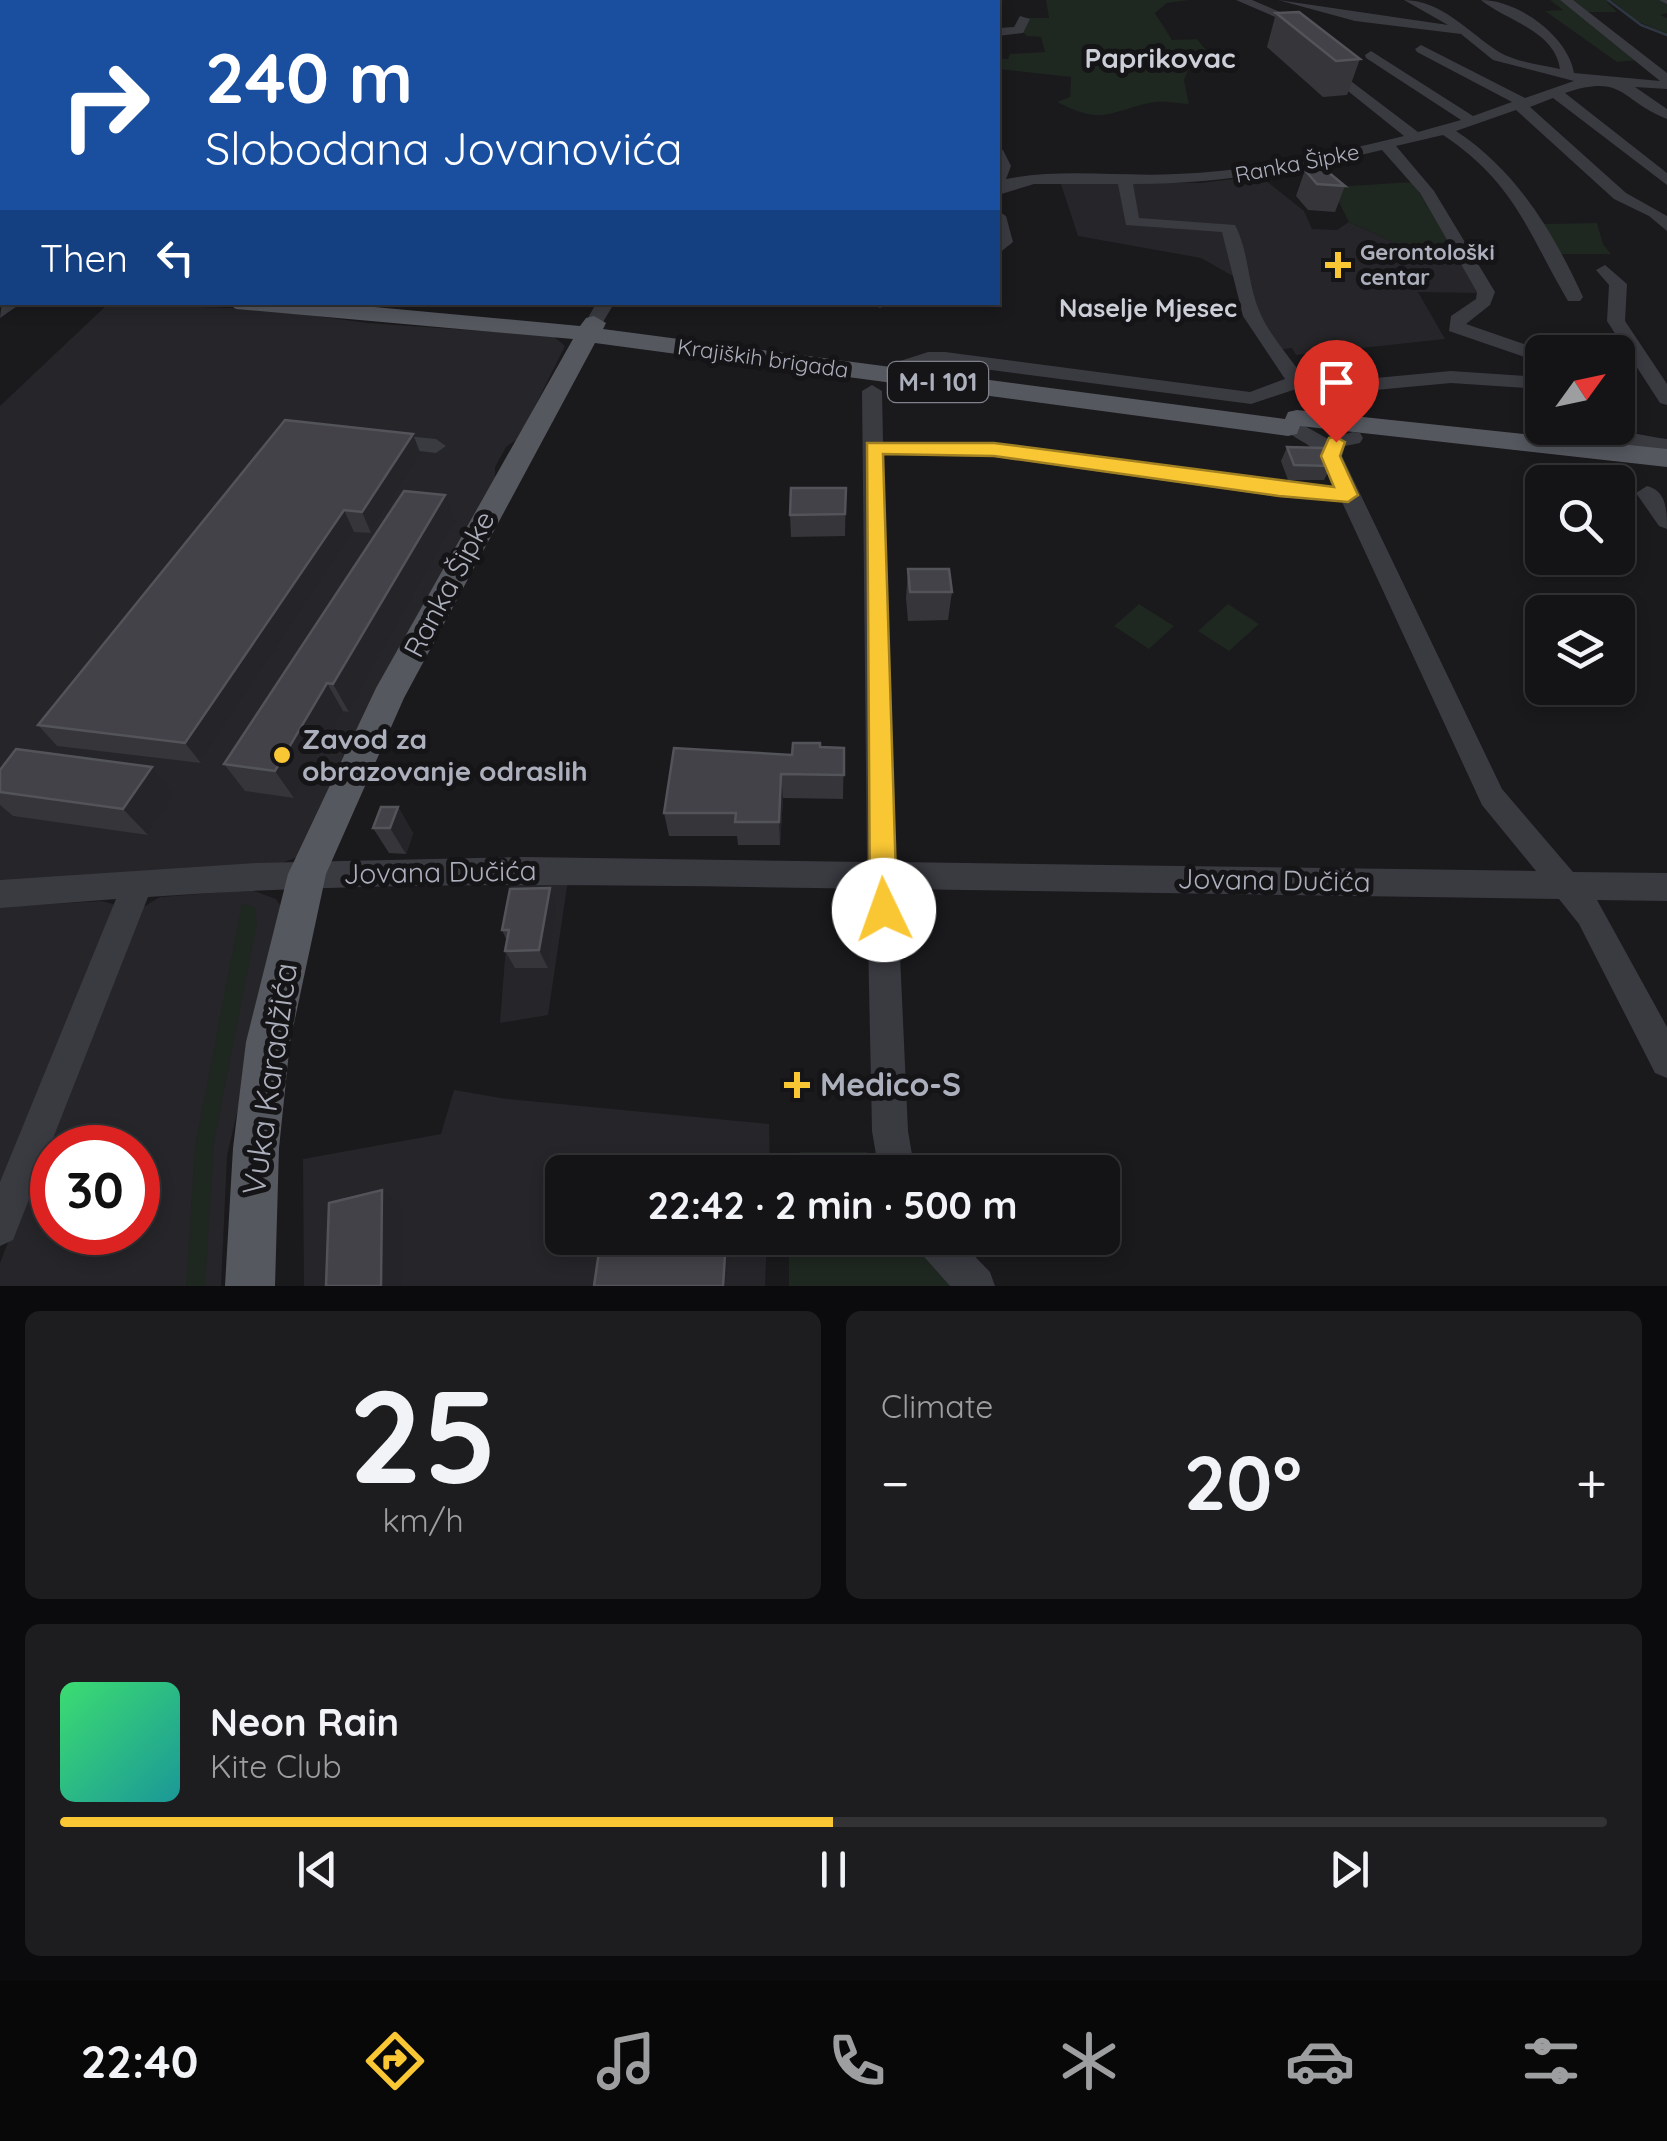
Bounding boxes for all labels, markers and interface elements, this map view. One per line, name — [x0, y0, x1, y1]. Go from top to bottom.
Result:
text: 240 m — [205, 33, 413, 121]
icon: right — [40, 40, 170, 170]
district label: Paprikovac — [1084, 40, 1236, 75]
text: Slobodana Jovanovića — [205, 120, 683, 176]
street label: Ranka Šipke — [1232, 137, 1362, 189]
icon: left — [148, 230, 203, 285]
text: Then — [40, 234, 128, 282]
place label: Gerontološki centar — [1360, 238, 1495, 291]
marker: Gerontološki centar — [1325, 252, 1351, 278]
district label: Naselje Mjesec — [1059, 292, 1237, 323]
street label: Krajiških brigada — [676, 332, 850, 384]
north arrow — [1525, 335, 1635, 445]
map controls — [1525, 335, 1635, 705]
pin — [1294, 340, 1379, 443]
icon: arrive — [1309, 355, 1364, 410]
road number: M-I 101 — [888, 362, 988, 402]
button: search — [1525, 465, 1635, 575]
street label: Ranka Šipke — [395, 505, 502, 663]
button: layers — [1525, 595, 1635, 705]
place label: Zavod za obrazovanje odraslih — [302, 721, 588, 788]
marker: Zavod za obrazovanje odraslih — [271, 744, 293, 766]
street label: Jovana Dučića — [343, 852, 537, 891]
position arrow — [832, 858, 936, 962]
street label: Jovana Dučića — [1177, 860, 1371, 899]
street label: Vuka Karadžića — [233, 960, 305, 1198]
place label: Medico-S — [820, 1064, 961, 1104]
marker: Medico-S — [784, 1072, 810, 1098]
speed limit sign: 30 — [30, 1125, 160, 1255]
text: 22:42 · 2 min · 500 m — [647, 1181, 1018, 1229]
text: 25 — [349, 1353, 497, 1516]
text: Climate — [881, 1386, 993, 1426]
text: 20° — [1184, 1435, 1302, 1529]
text: − — [881, 1448, 910, 1517]
text: + — [1576, 1448, 1607, 1517]
text: km/h — [382, 1500, 464, 1540]
text: Neon Rain — [210, 1698, 399, 1746]
text: Kite Club — [210, 1746, 342, 1786]
icon: previous — [290, 1842, 345, 1897]
icon: pause — [806, 1842, 861, 1897]
icon: next — [1322, 1842, 1377, 1897]
icon: directions — [360, 2026, 430, 2096]
icon: music — [591, 2026, 661, 2096]
icon: phone — [822, 2026, 892, 2096]
icon: climate — [1054, 2026, 1124, 2096]
icon: car — [1285, 2026, 1355, 2096]
icon: filters — [1516, 2026, 1586, 2096]
text: 22:40 — [81, 2033, 198, 2089]

